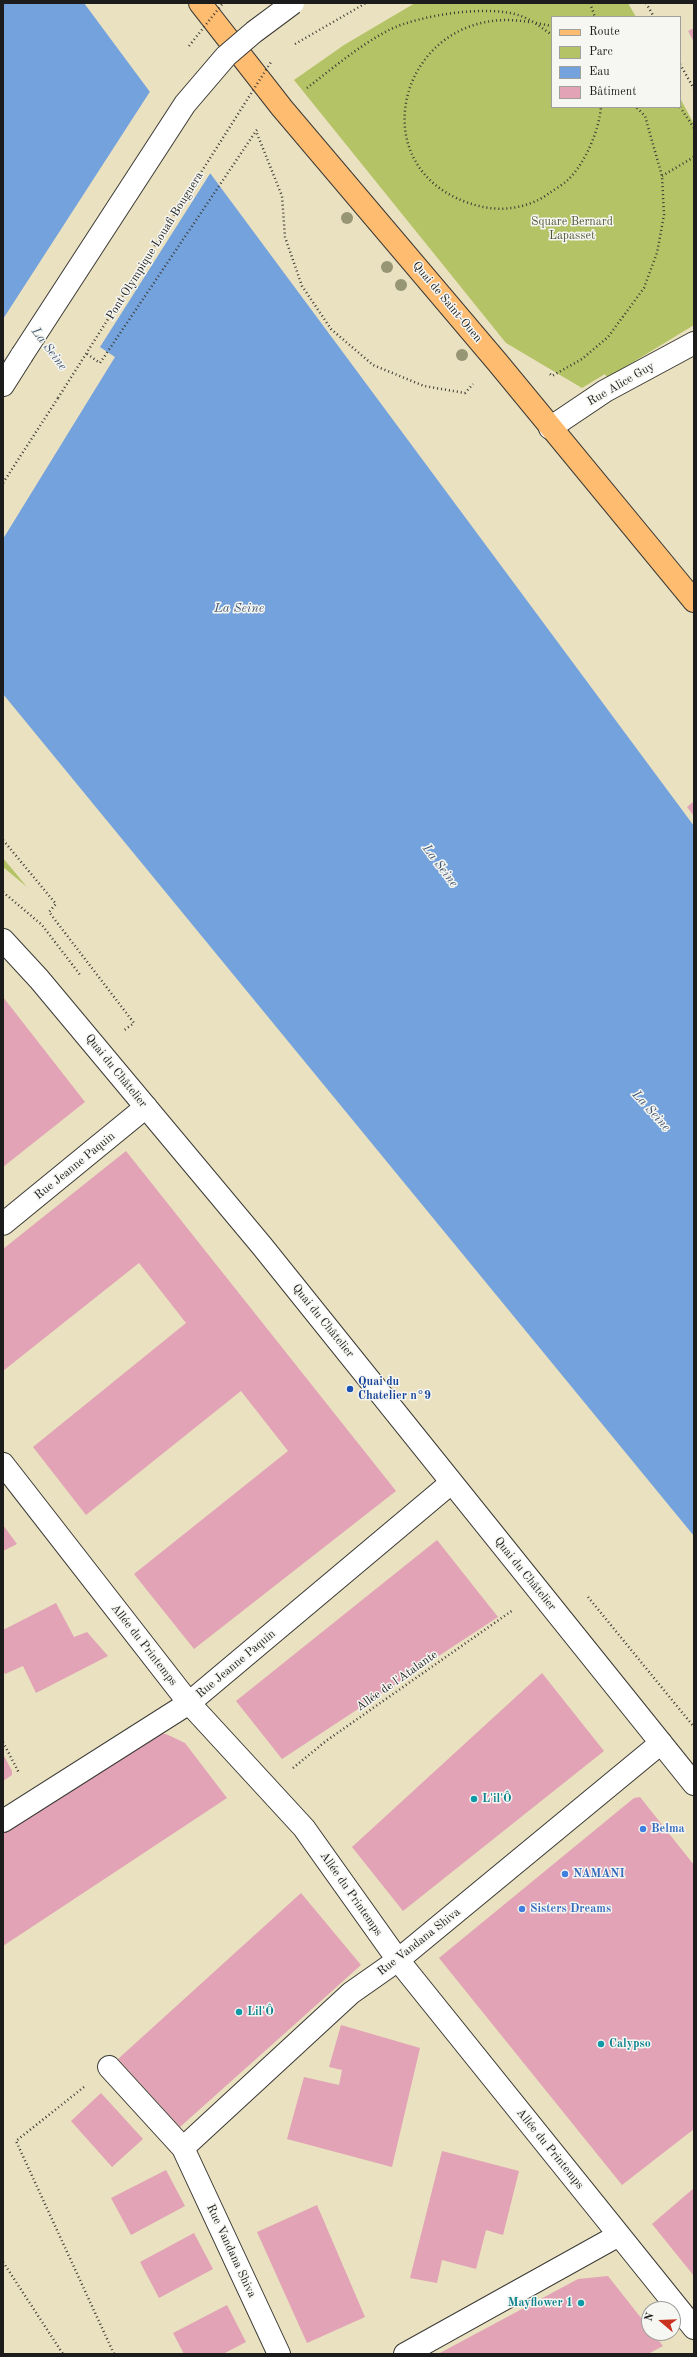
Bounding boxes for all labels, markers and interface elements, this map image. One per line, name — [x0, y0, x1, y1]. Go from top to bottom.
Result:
legend — [551, 16, 681, 108]
text: Route — [589, 26, 620, 38]
text: Parc — [589, 46, 613, 58]
text: Eau — [589, 66, 610, 78]
text: Bâtiment — [589, 86, 636, 98]
street label: Pont Olympique Louafi Bouguera — [103, 169, 207, 323]
park label: Square Bernard Lapasset — [531, 215, 613, 243]
street label: Quai de Saint-Ouen — [409, 259, 485, 345]
water label: La Seine — [28, 324, 70, 374]
street label: Rue Alice Guy — [585, 359, 657, 409]
water label: La Seine — [214, 601, 264, 617]
water label: La Seine — [419, 841, 461, 891]
street label: Quai du Châtelier — [82, 1031, 150, 1111]
water label: La Seine — [628, 1087, 674, 1135]
street label: Rue Jeanne Paquin — [32, 1129, 118, 1203]
street label: Quai du Châtelier — [289, 1281, 357, 1361]
place label: Quai du Chatelier n°9 — [358, 1375, 431, 1403]
marker: Quai du Chatelier n°9 — [345, 1384, 355, 1394]
street label: Quai du Châtelier — [491, 1534, 559, 1614]
street label: Allée du Printemps — [108, 1601, 180, 1689]
street label: Rue Jeanne Paquin — [193, 1627, 279, 1701]
street label: Allée de l'Atalante — [354, 1648, 440, 1714]
place label: L'il'Ô — [482, 1792, 512, 1806]
marker: L'il'Ô — [469, 1794, 479, 1804]
place label: Belma — [651, 1822, 685, 1836]
marker: Belma — [638, 1824, 648, 1834]
street label: Allée du Printemps — [317, 1849, 385, 1939]
place label: NAMANI — [573, 1867, 625, 1881]
marker: NAMANI — [560, 1869, 570, 1879]
place label: Sisters Dreams — [530, 1902, 611, 1916]
marker: Sisters Dreams — [517, 1904, 527, 1914]
street label: Rue Vandana Shiva — [375, 1905, 463, 1979]
place label: Lil'Ô — [247, 2005, 274, 2019]
marker: Lil'Ô — [234, 2007, 244, 2017]
place label: Calypso — [609, 2037, 651, 2051]
marker: Calypso — [596, 2039, 606, 2049]
street label: Allée du Printemps — [513, 2106, 587, 2192]
street label: Rue Vandana Shiva — [203, 2202, 259, 2300]
place label: Mayflower 1 — [508, 2296, 573, 2310]
marker: Mayflower 1 — [576, 2298, 586, 2308]
north arrow — [641, 2301, 681, 2341]
text: N — [644, 2311, 657, 2323]

